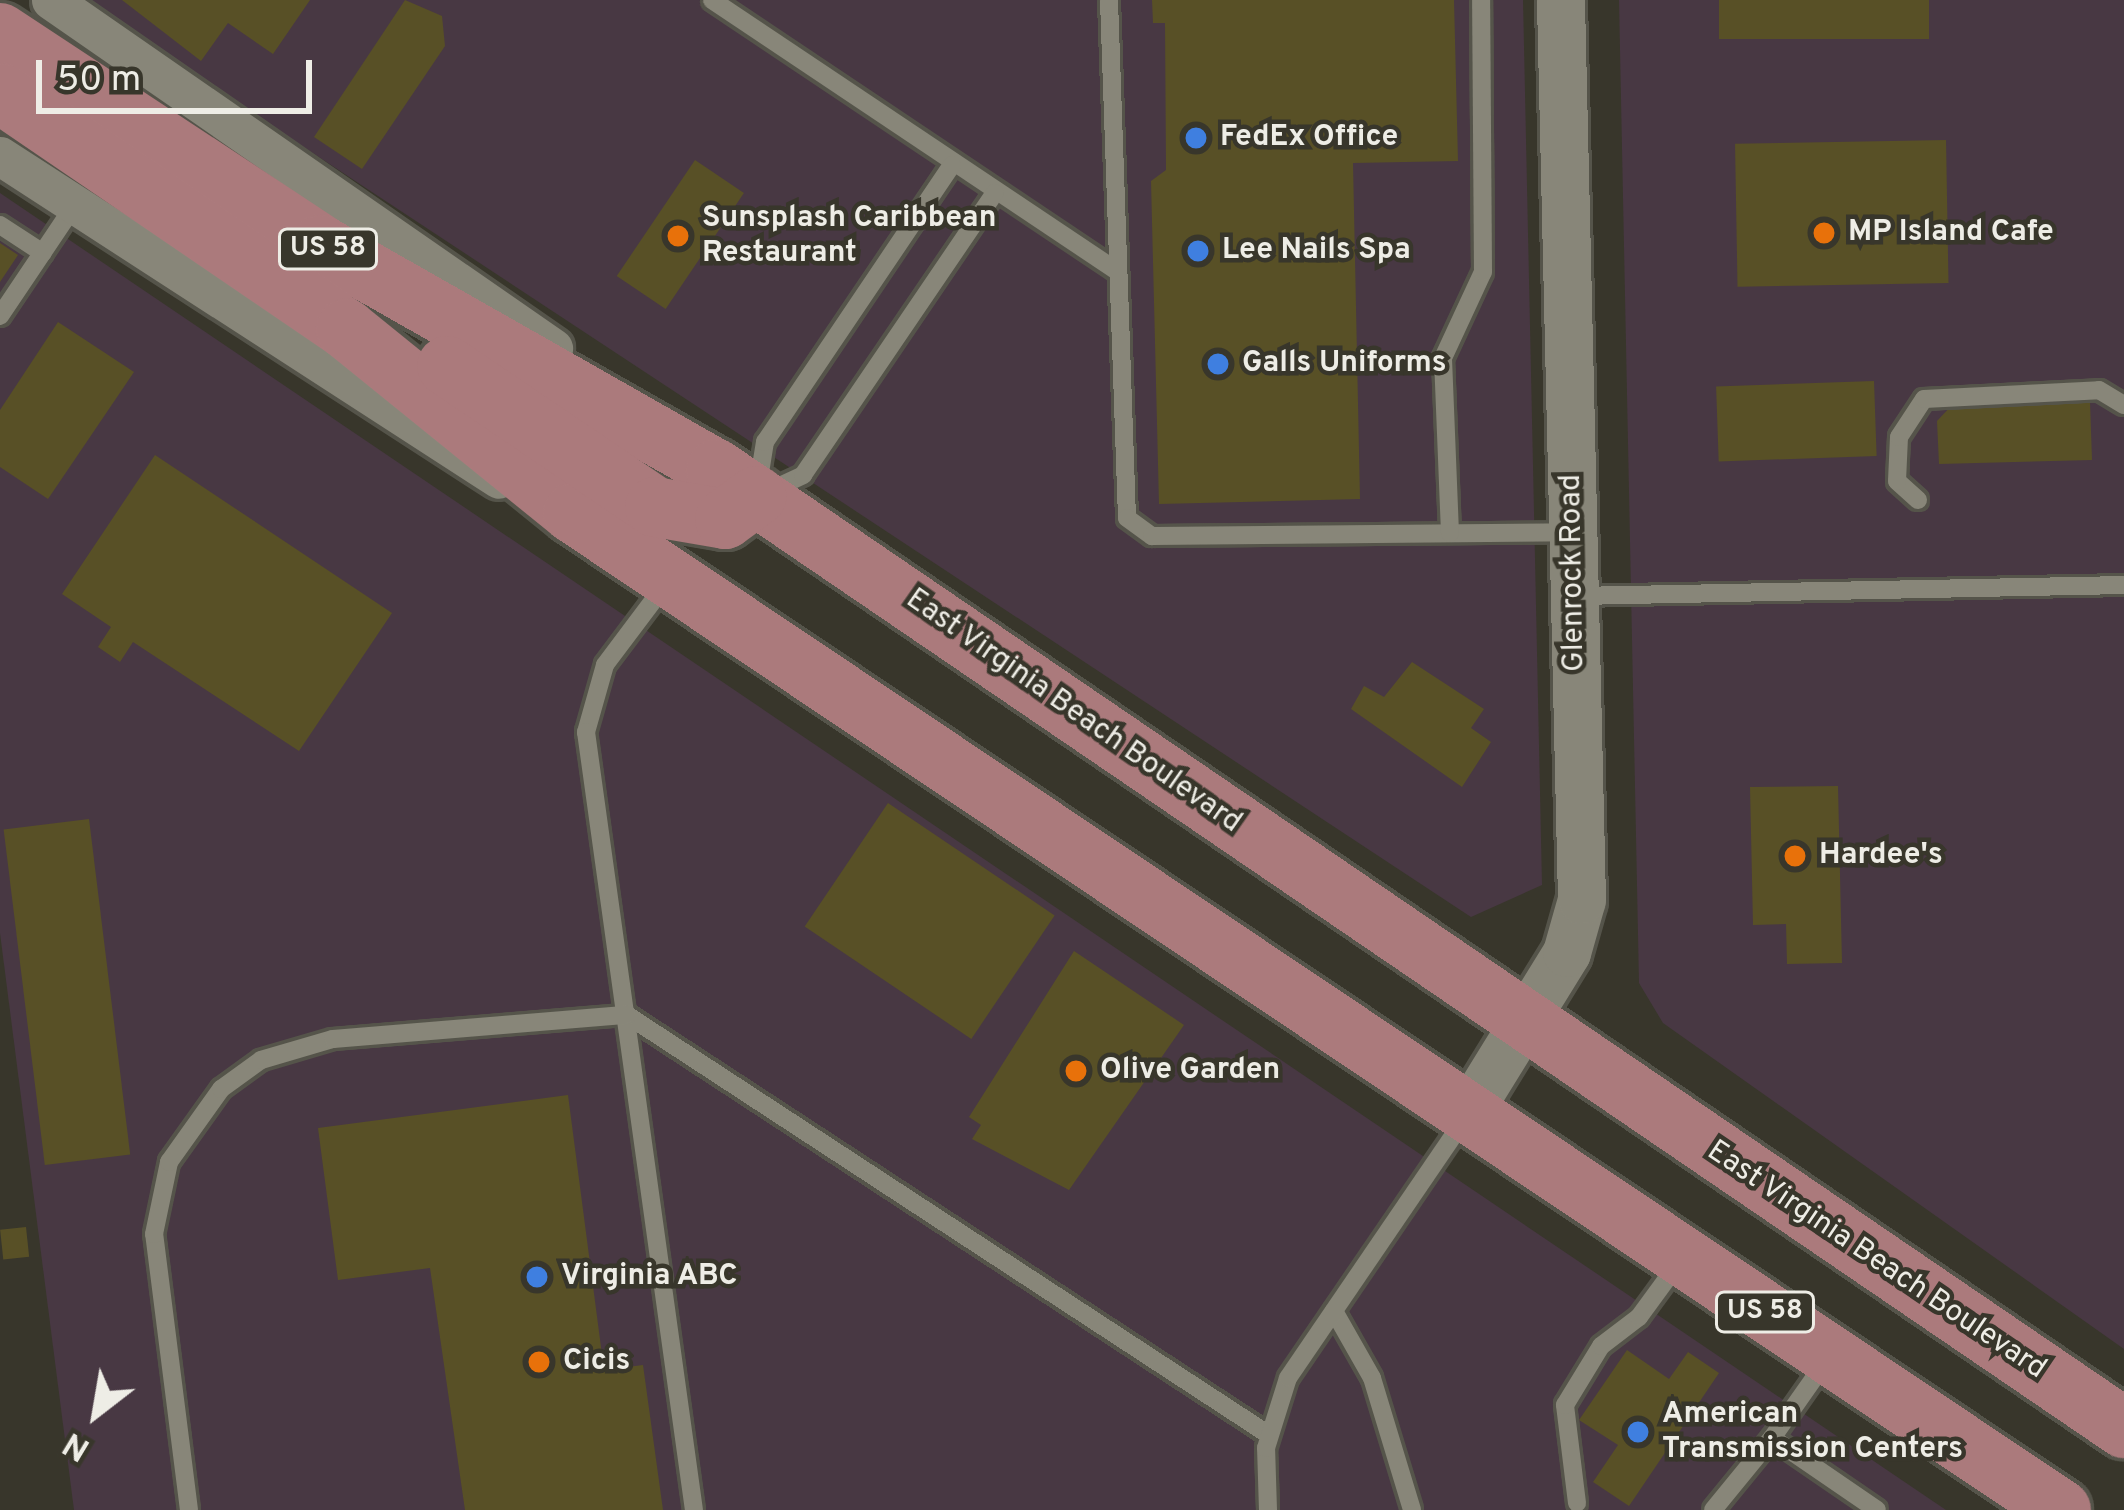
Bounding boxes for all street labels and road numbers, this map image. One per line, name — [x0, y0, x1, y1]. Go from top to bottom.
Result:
road number: US 58 — [277, 228, 379, 270]
street label: Glenrock Road — [1554, 474, 1594, 672]
street label: East Virginia Beach Boulevard — [898, 582, 1248, 842]
street label: East Virginia Beach Boulevard — [1699, 1134, 2053, 1388]
road number: US 58 — [1714, 1291, 1816, 1333]

